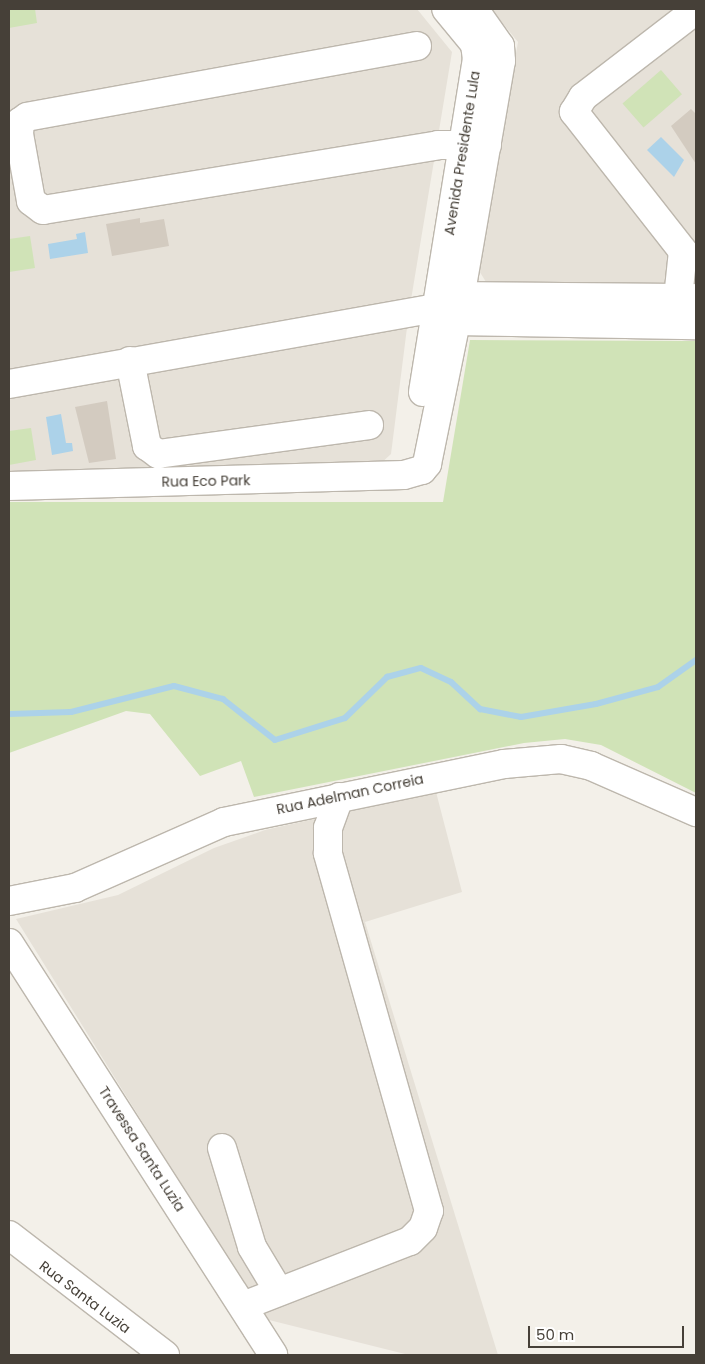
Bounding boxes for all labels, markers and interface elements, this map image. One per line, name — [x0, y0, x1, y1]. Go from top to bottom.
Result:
street label: Avenida Presidente Lula — [441, 70, 483, 236]
street label: Rua Eco Park — [161, 472, 251, 490]
street label: Rua Adelman Correia — [275, 770, 425, 818]
street label: Travessa Santa Luzia — [95, 1083, 189, 1215]
street label: Rua Santa Luzia — [36, 1257, 134, 1337]
scale bar — [530, 1316, 686, 1348]
text: 50 m — [536, 1324, 574, 1345]

